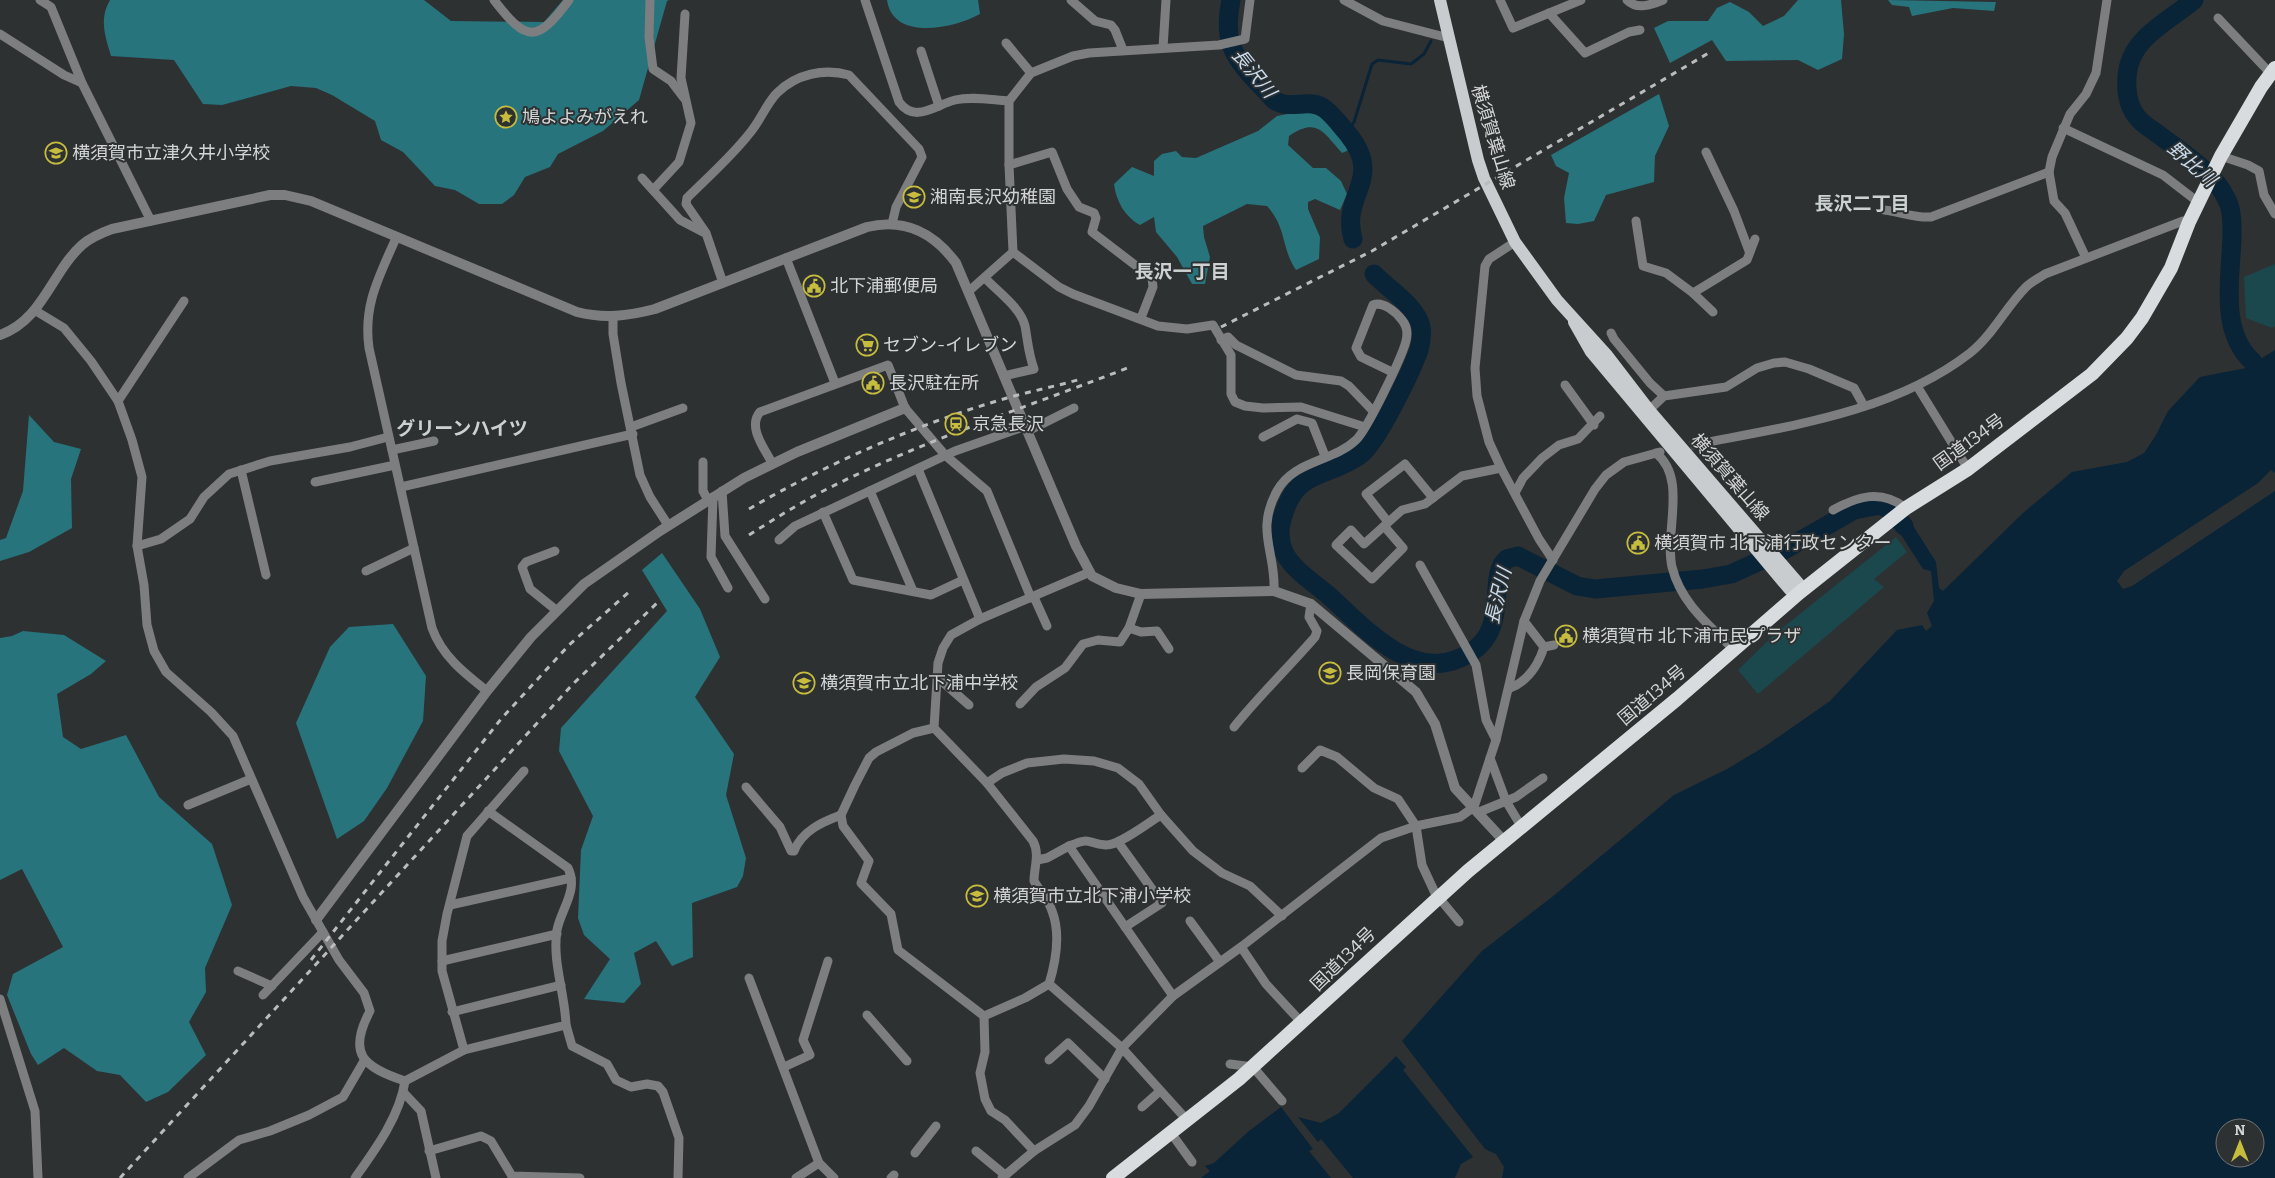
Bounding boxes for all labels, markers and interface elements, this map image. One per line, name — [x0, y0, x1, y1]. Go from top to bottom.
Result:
water label: 長沢川 — [1227, 44, 1282, 104]
street label: 横須賀葉山線 — [1467, 82, 1519, 192]
place icon: 鳩よよみがえれ — [494, 105, 518, 129]
place label: 鳩よよみがえれ — [522, 106, 648, 128]
water label: 野比川 — [2163, 137, 2223, 193]
school or university icon: 横須賀市立津久井小学校 — [44, 141, 68, 165]
place label: 横須賀市立津久井小学校 — [72, 142, 270, 164]
school or university icon: 湘南長沢幼稚園 — [902, 185, 926, 209]
place label: 湘南長沢幼稚園 — [930, 186, 1056, 208]
district label: 長沢二丁目 — [1814, 192, 1910, 215]
district label: 長沢一丁目 — [1134, 260, 1230, 283]
public building icon: 北下浦郵便局 — [802, 274, 826, 298]
place label: 北下浦郵便局 — [830, 275, 938, 297]
supermarket icon: セブン-イレブン — [855, 333, 879, 357]
place label: セブン-イレブン — [883, 334, 1017, 356]
public building icon: 長沢駐在所 — [861, 371, 885, 395]
place label: 長沢駐在所 — [889, 372, 979, 394]
street label: 国道134号 — [1929, 409, 2009, 475]
station icon: 京急長沢 — [944, 412, 968, 436]
place label: 京急長沢 — [972, 413, 1044, 435]
district label: グリーンハイツ — [396, 417, 528, 440]
street label: 横須賀葉山線 — [1686, 429, 1774, 525]
public building icon: 横須賀市 北下浦行政センター — [1626, 531, 1650, 555]
place label: 横須賀市 北下浦行政センター — [1654, 532, 1892, 554]
water label: 長沢川 — [1480, 564, 1517, 626]
public building icon: 横須賀市 北下浦市民プラザ — [1554, 624, 1578, 648]
place label: 横須賀市 北下浦市民プラザ — [1582, 625, 1802, 647]
street label: 国道134号 — [1613, 660, 1691, 730]
school or university icon: 長岡保育園 — [1318, 661, 1342, 685]
place label: 長岡保育園 — [1346, 662, 1436, 684]
school or university icon: 横須賀市立北下浦中学校 — [792, 671, 816, 695]
place label: 横須賀市立北下浦中学校 — [820, 672, 1018, 694]
school or university icon: 横須賀市立北下浦小学校 — [965, 884, 989, 908]
place label: 横須賀市立北下浦小学校 — [993, 885, 1191, 907]
street label: 国道134号 — [1306, 923, 1380, 995]
north arrow — [2215, 1118, 2265, 1168]
text: N — [2235, 1122, 2246, 1139]

